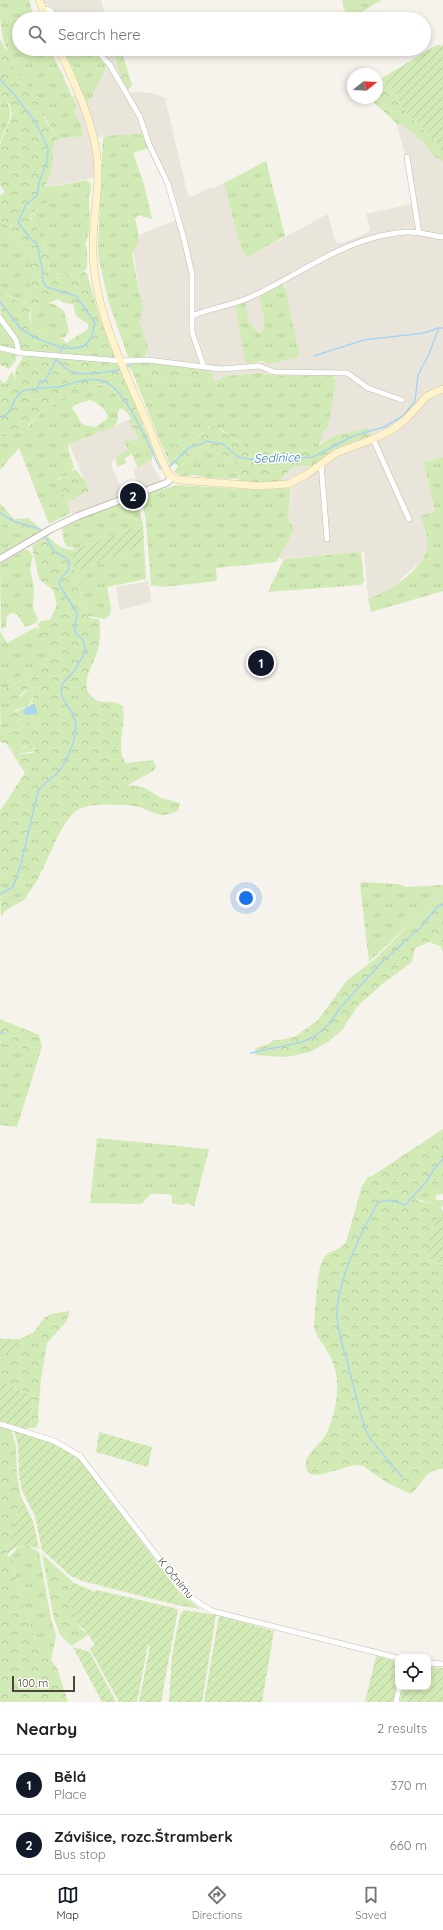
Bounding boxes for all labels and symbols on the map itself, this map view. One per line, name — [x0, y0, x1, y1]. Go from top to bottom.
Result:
north arrow — [347, 68, 383, 104]
water label: Sedlnice — [254, 449, 301, 466]
pin: 2 — [120, 481, 146, 511]
pin: 1 — [248, 648, 274, 678]
your location — [236, 888, 256, 908]
street label: K Očnímu — [155, 1555, 197, 1601]
scale bar — [12, 1674, 75, 1693]

